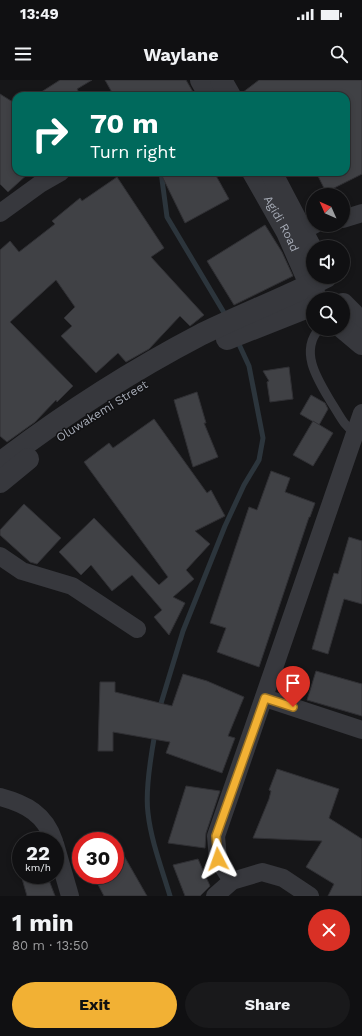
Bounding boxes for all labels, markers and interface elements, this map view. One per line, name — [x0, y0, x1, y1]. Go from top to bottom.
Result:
text: 13:49 — [20, 5, 59, 23]
icon: menu — [12, 43, 34, 65]
icon: search — [328, 43, 350, 65]
text: Waylane — [143, 44, 219, 65]
text: 70 m — [90, 107, 159, 140]
icon: right — [24, 108, 76, 160]
text: Turn right — [90, 141, 176, 162]
north arrow — [306, 188, 350, 232]
map controls — [306, 188, 350, 336]
street label: Agidi Road — [261, 193, 302, 254]
button: sound — [306, 240, 350, 284]
button: search — [306, 292, 350, 336]
street label: Oluwakemi Street — [54, 377, 150, 445]
pin — [276, 666, 310, 707]
icon: arrive — [282, 672, 304, 694]
speed limit sign: 30 — [72, 832, 124, 884]
position arrow — [197, 838, 239, 880]
text: 22 — [26, 841, 50, 865]
text: km/h — [25, 862, 51, 873]
text: 1 min — [12, 909, 74, 937]
button: close — [308, 909, 350, 951]
text: 80 m · 13:50 — [12, 938, 89, 953]
button: Exit — [12, 982, 177, 1028]
button: Share — [185, 982, 350, 1028]

